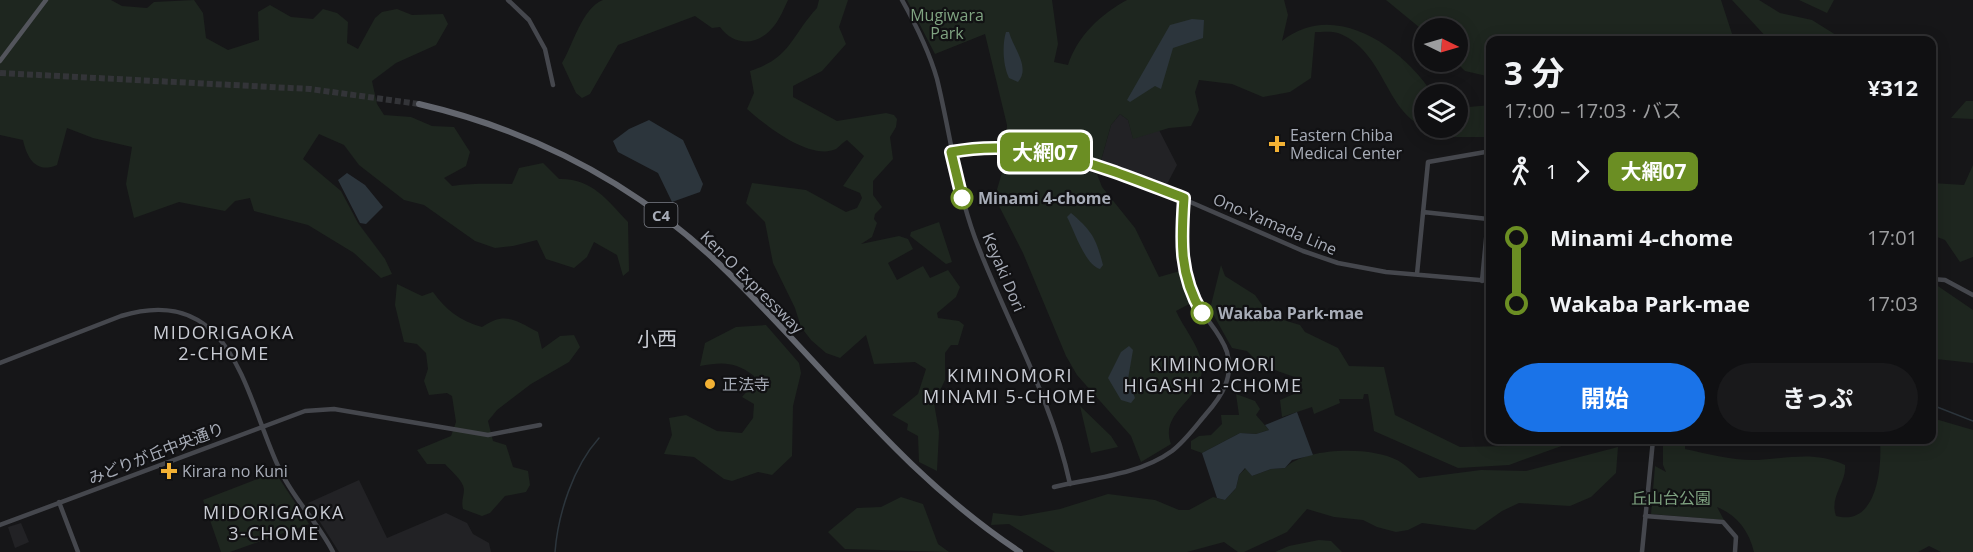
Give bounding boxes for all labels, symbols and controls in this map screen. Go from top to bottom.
park label: Mugiwara Park [910,4,984,44]
north arrow [1414,18,1468,72]
map controls [1414,18,1468,138]
text: 3 分 [1504,50,1564,95]
text: ¥312 [1868,72,1918,102]
button: layers [1414,84,1468,138]
text: 17:00 – 17:03 · バス [1504,97,1682,124]
place label: Eastern Chiba Medical Center [1290,124,1403,164]
line badge: 大網07 [1003,132,1087,172]
marker: Eastern Chiba Medical Center [1268,135,1286,153]
text: 大網07 [1012,138,1078,166]
icon: walk [1504,155,1537,188]
icon: forward [1566,155,1599,188]
text: 大網07 [1620,157,1686,185]
text: 1 [1546,158,1557,185]
marker: Minami 4-chome [951,187,973,209]
place label: Minami 4-chome [978,187,1111,209]
street label: Ono-Yamada Line [1210,188,1340,260]
road number: C4 [644,203,678,227]
text: Minami 4-chome [1550,222,1733,252]
text: 17:01 [1867,224,1918,251]
street label: Ken-O Expressway [696,226,809,339]
street label: Keyaki Dori [977,229,1031,315]
text: Wakaba Park-mae [1550,288,1750,318]
text: 17:03 [1867,290,1918,317]
marker: Wakaba Park-mae [1191,302,1213,324]
place label: Wakaba Park-mae [1218,302,1364,324]
district label: MIDORIGAOKA 2-CHOME [153,320,295,365]
district label: 小西 [637,325,677,352]
district label: KIMINOMORI HIGASHI 2-CHOME [1124,352,1303,397]
district label: KIMINOMORI MINAMI 5-CHOME [923,363,1097,408]
button: 開始 [1504,363,1705,432]
button: きっぷ [1717,363,1918,432]
place label: 正法寺 [722,373,770,395]
marker: 正法寺 [703,377,717,391]
street label: みどりが丘中央通り [85,417,227,489]
place label: Kirara no Kuni [182,460,288,482]
marker: Kirara no Kuni [160,462,178,480]
park label: 丘山台公園 [1631,487,1711,509]
district label: MIDORIGAOKA 3-CHOME [203,500,345,545]

